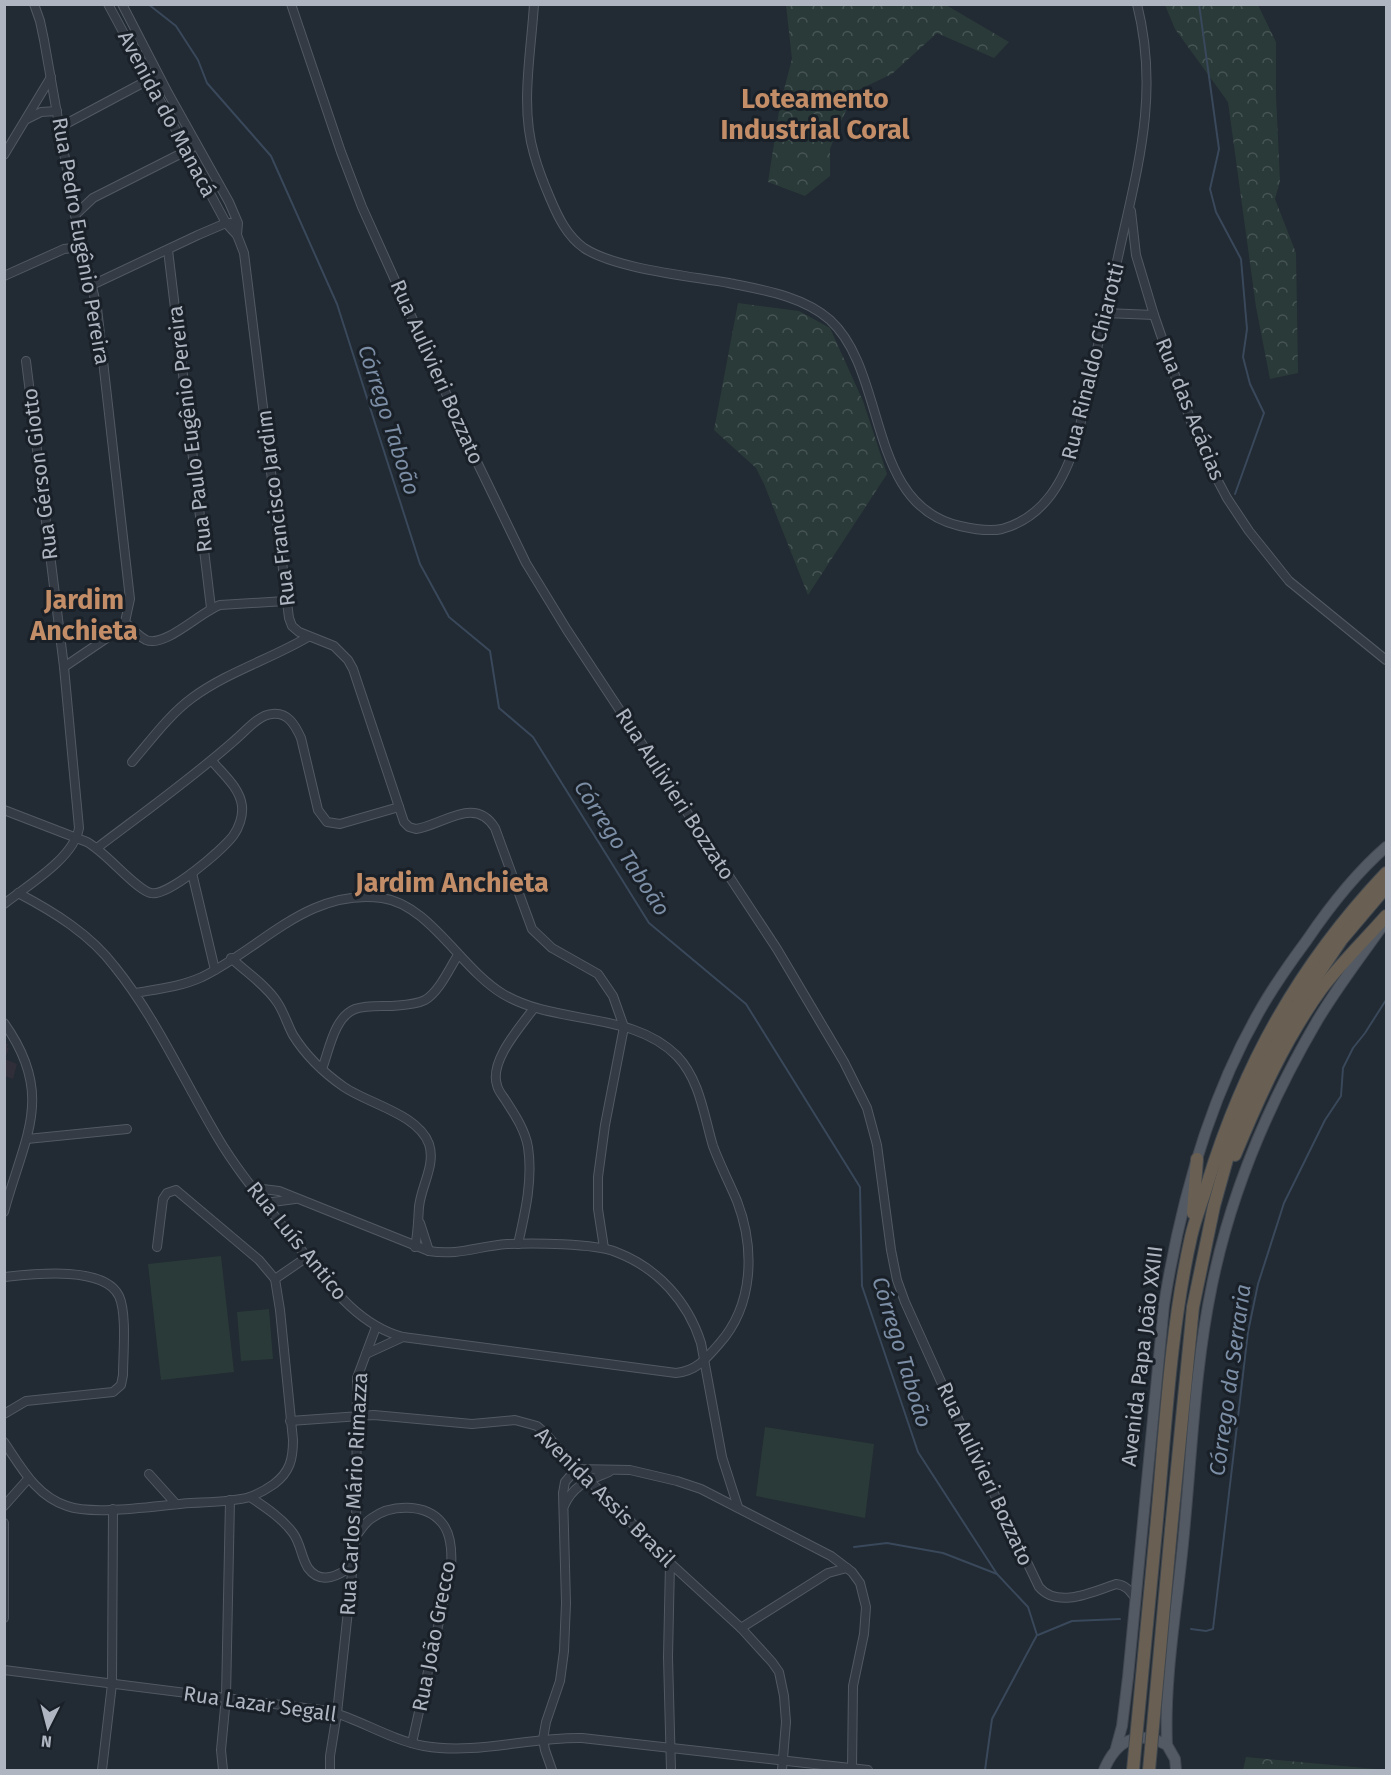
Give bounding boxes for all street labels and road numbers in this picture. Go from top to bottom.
street label: Avenida do Manacá [112,26,222,202]
street label: Rua Pedro Eugênio Pereira [46,115,116,367]
street label: Rua Rinaldo Chiarotti [1056,260,1130,462]
street label: Rua Aulivieri Bozzato [385,276,489,468]
street label: Rua Paulo Eugênio Pereira [162,304,218,554]
street label: Rua das Acácias [1150,334,1230,484]
street label: Rua Gérson Giotto [17,387,63,561]
street label: Rua Francisco Jardim [251,408,301,608]
street label: Rua Aulivieri Bozzato [610,703,740,885]
street label: Rua Luís Antico [241,1176,353,1306]
street label: Avenida Papa João XXIII [1116,1244,1168,1468]
street label: Rua Carlos Mário Rimazza [335,1372,373,1616]
street label: Rua Aulivieri Bozzato [931,1378,1039,1570]
street label: Avenida Assis Brasil [530,1422,680,1572]
street label: Rua João Grecco [407,1558,461,1714]
street label: Rua Lazar Segall [182,1680,338,1728]

